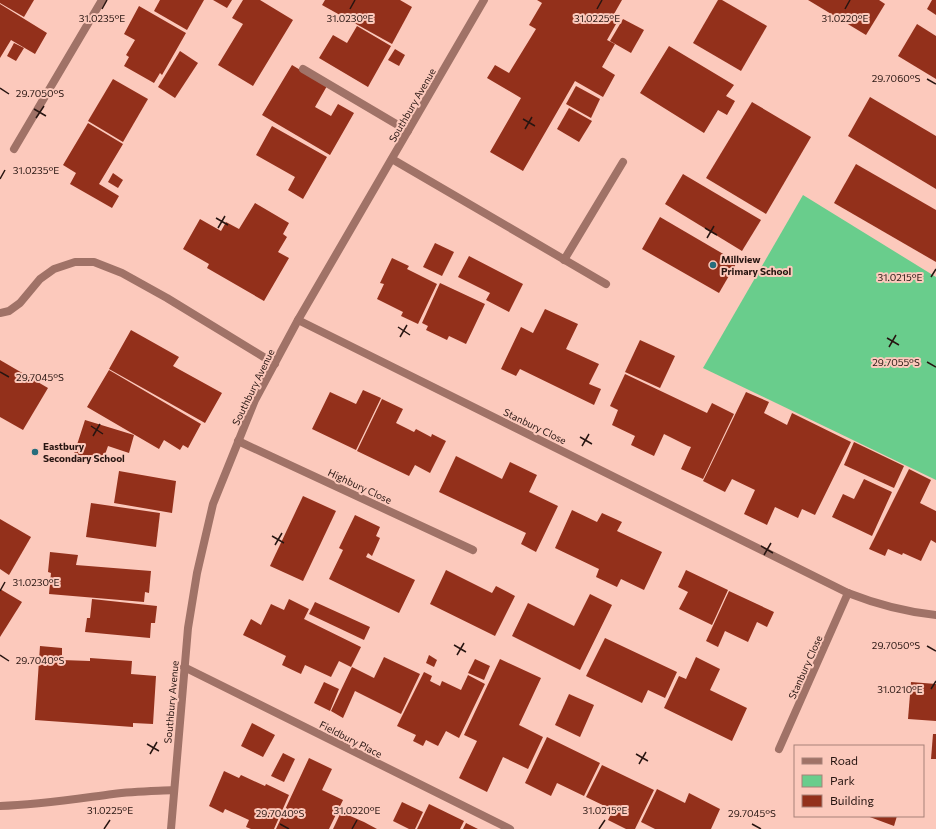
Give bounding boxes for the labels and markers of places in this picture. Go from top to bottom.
place label: Millview Primary School [721,253,792,277]
marker: Millview Primary School [708,260,718,270]
place label: Eastbury Secondary School [43,440,125,464]
marker: Eastbury Secondary School [30,447,40,457]

